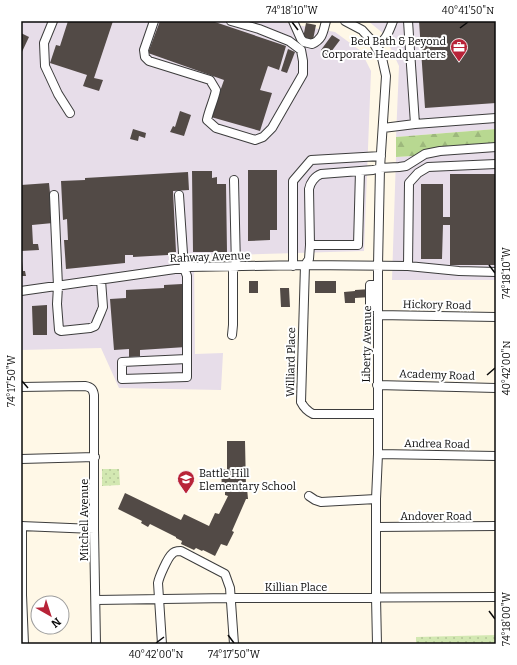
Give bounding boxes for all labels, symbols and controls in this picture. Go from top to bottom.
text: 74°18'10"W [266,5,318,17]
text: 40°41'50"N [442,5,494,17]
place label: Bed Bath & Beyond Corporate Headquarters [322,35,446,61]
office icon: Bed Bath & Beyond Corporate Headquarters [449,37,469,62]
text: 74°18'10"W [501,247,513,299]
street label: Rahway Avenue [169,249,251,265]
street label: Hickory Road [403,298,472,312]
street label: Liberty Avenue [360,305,374,383]
street label: Williard Place [284,327,298,397]
text: 40°42'00"N [501,341,513,395]
text: 74°17'50"W [6,354,18,407]
street label: Academy Road [399,367,475,383]
street label: Andrea Road [404,437,470,451]
place label: Battle Hill Elementary School [199,467,296,493]
school or university icon: Battle Hill Elementary School [176,469,196,494]
street label: Mitchell Avenue [78,479,91,561]
street label: Andover Road [400,510,472,523]
street label: Killian Place [265,581,327,594]
text: 74°18'00"W [501,591,513,646]
north arrow [30,595,70,635]
text: N [48,615,63,630]
text: 40°42'00"N [129,649,183,661]
text: 74°17'50"W [208,649,261,661]

